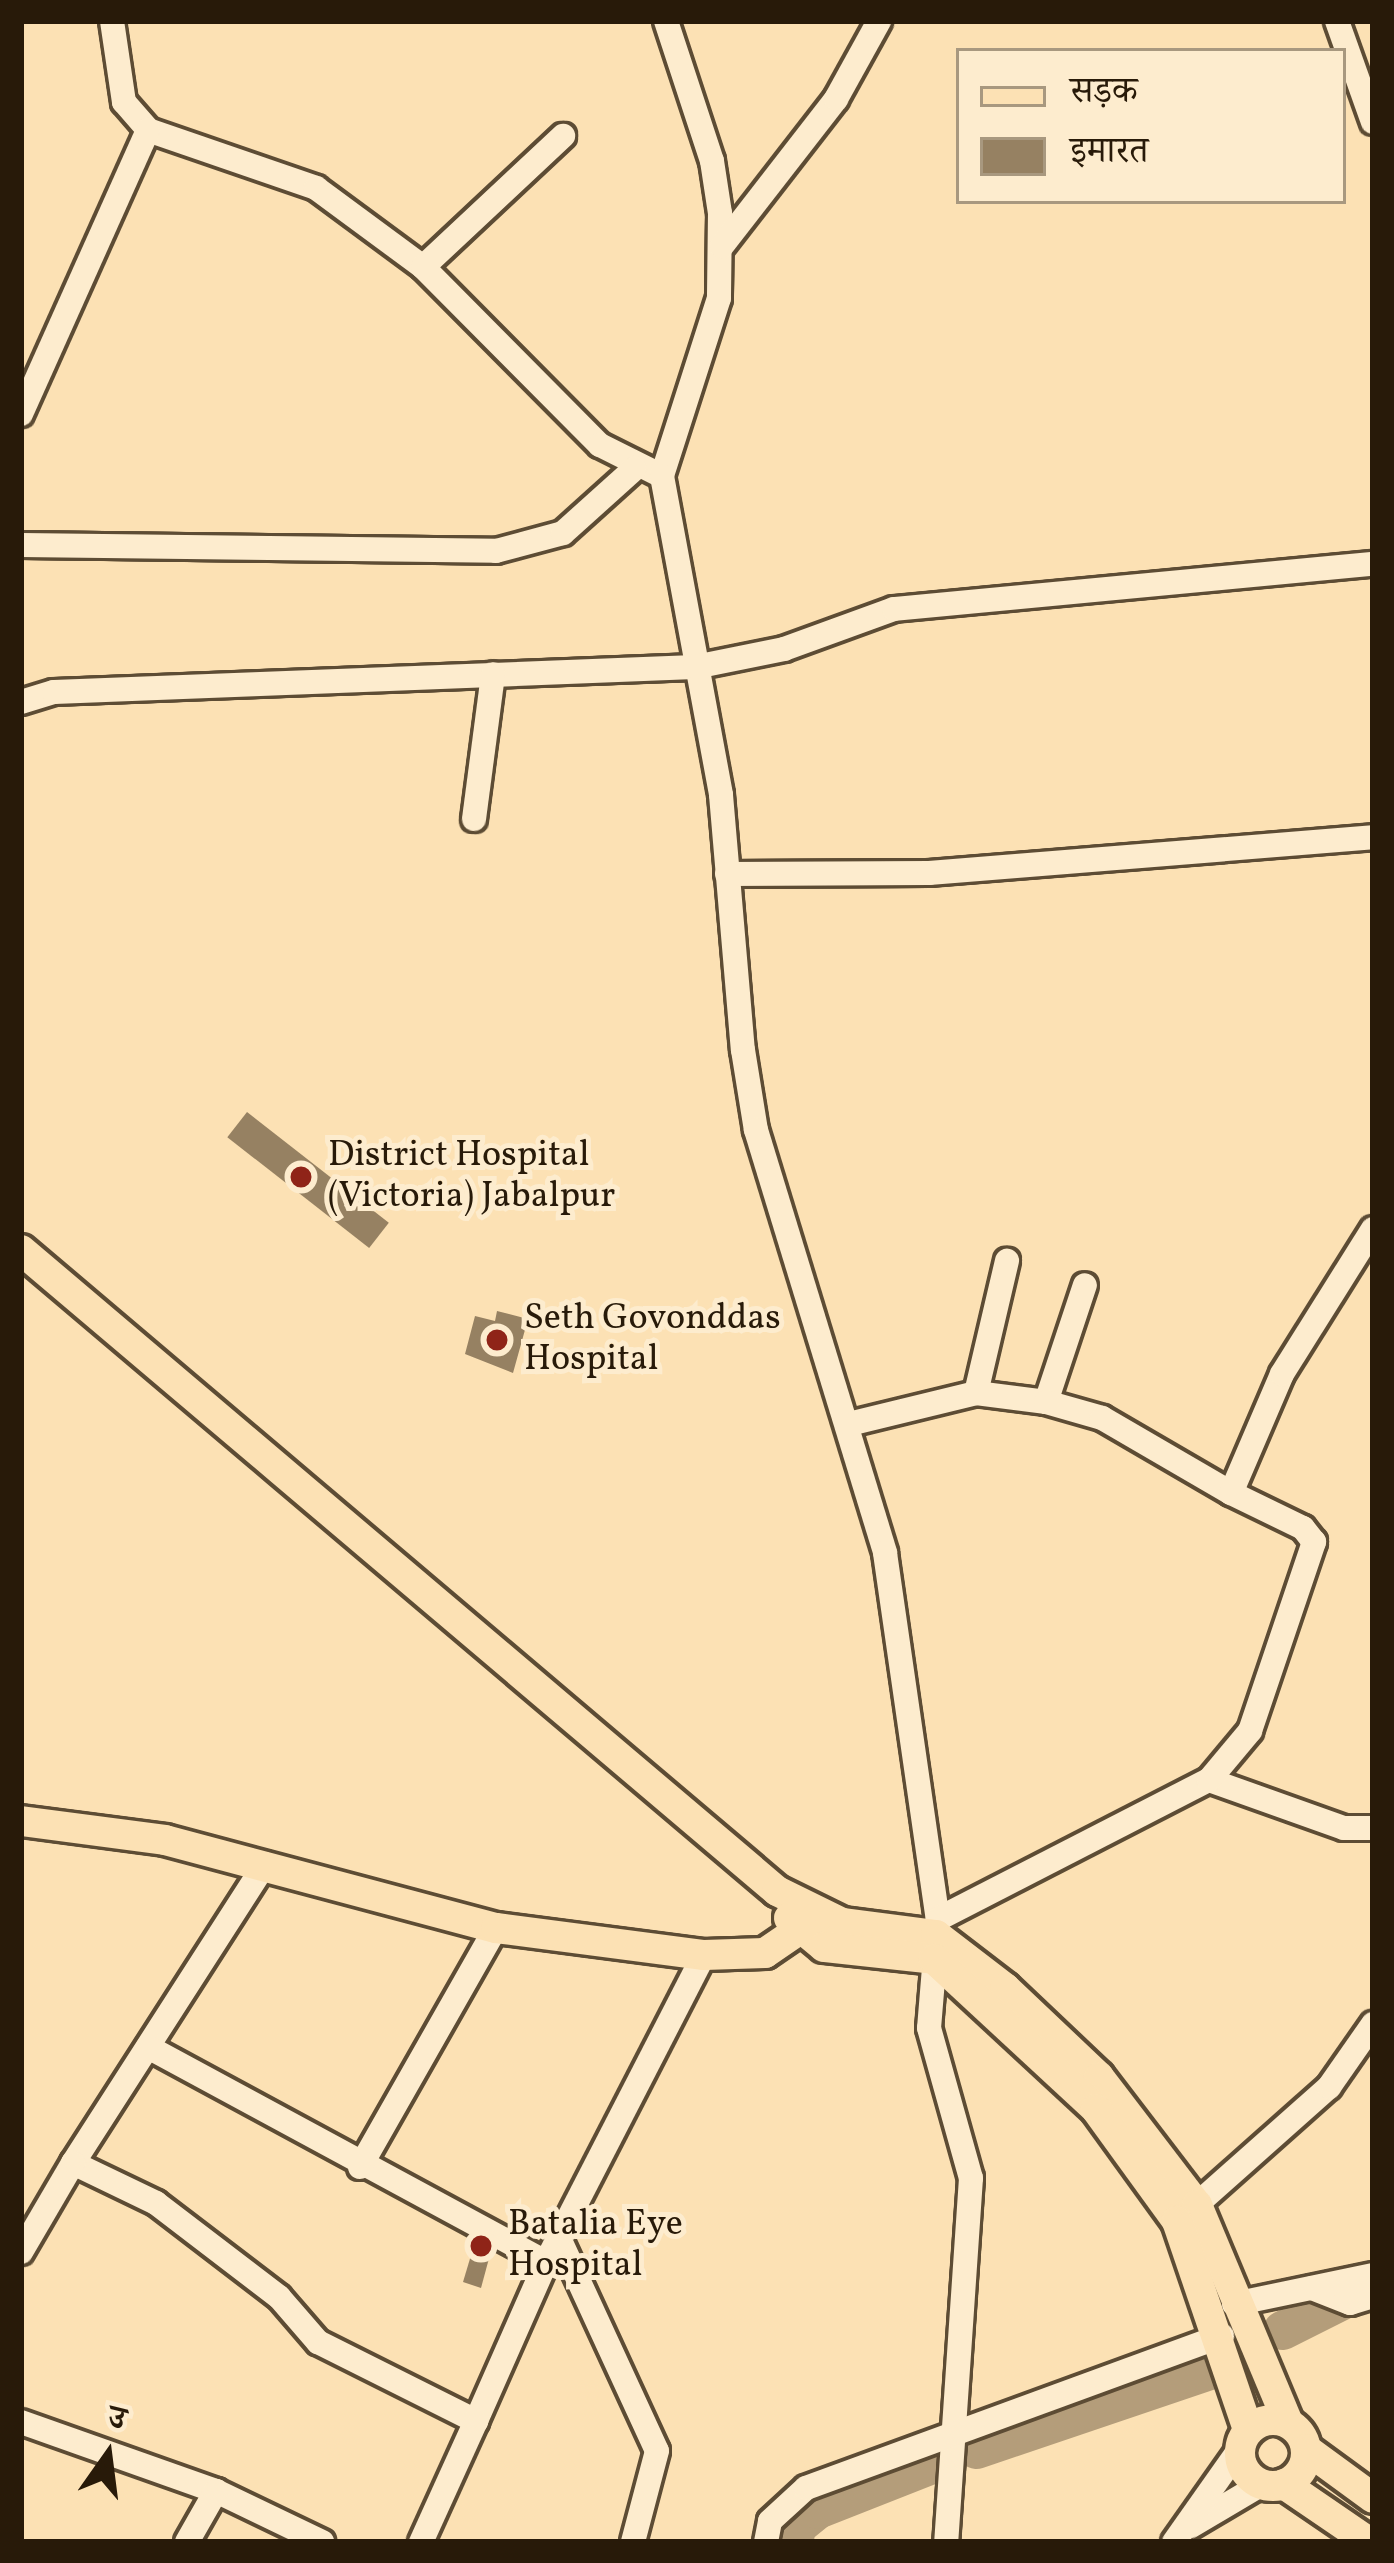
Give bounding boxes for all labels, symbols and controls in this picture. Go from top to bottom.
legend [956,48,1346,204]
text: सड़क [1070,68,1138,118]
text: इमारत [1070,128,1148,178]
place label: District Hospital (Victoria) Jabalpur [328,1134,615,1219]
marker: District Hospital (Victoria) Jabalpur [285,1161,317,1193]
place label: Seth Govonddas Hospital [524,1297,781,1382]
marker: Seth Govonddas Hospital [481,1324,513,1356]
place label: Batalia Eye Hospital [508,2203,683,2288]
marker: Batalia Eye Hospital [465,2230,497,2262]
north arrow [48,2395,168,2515]
text: उ [103,2396,130,2444]

